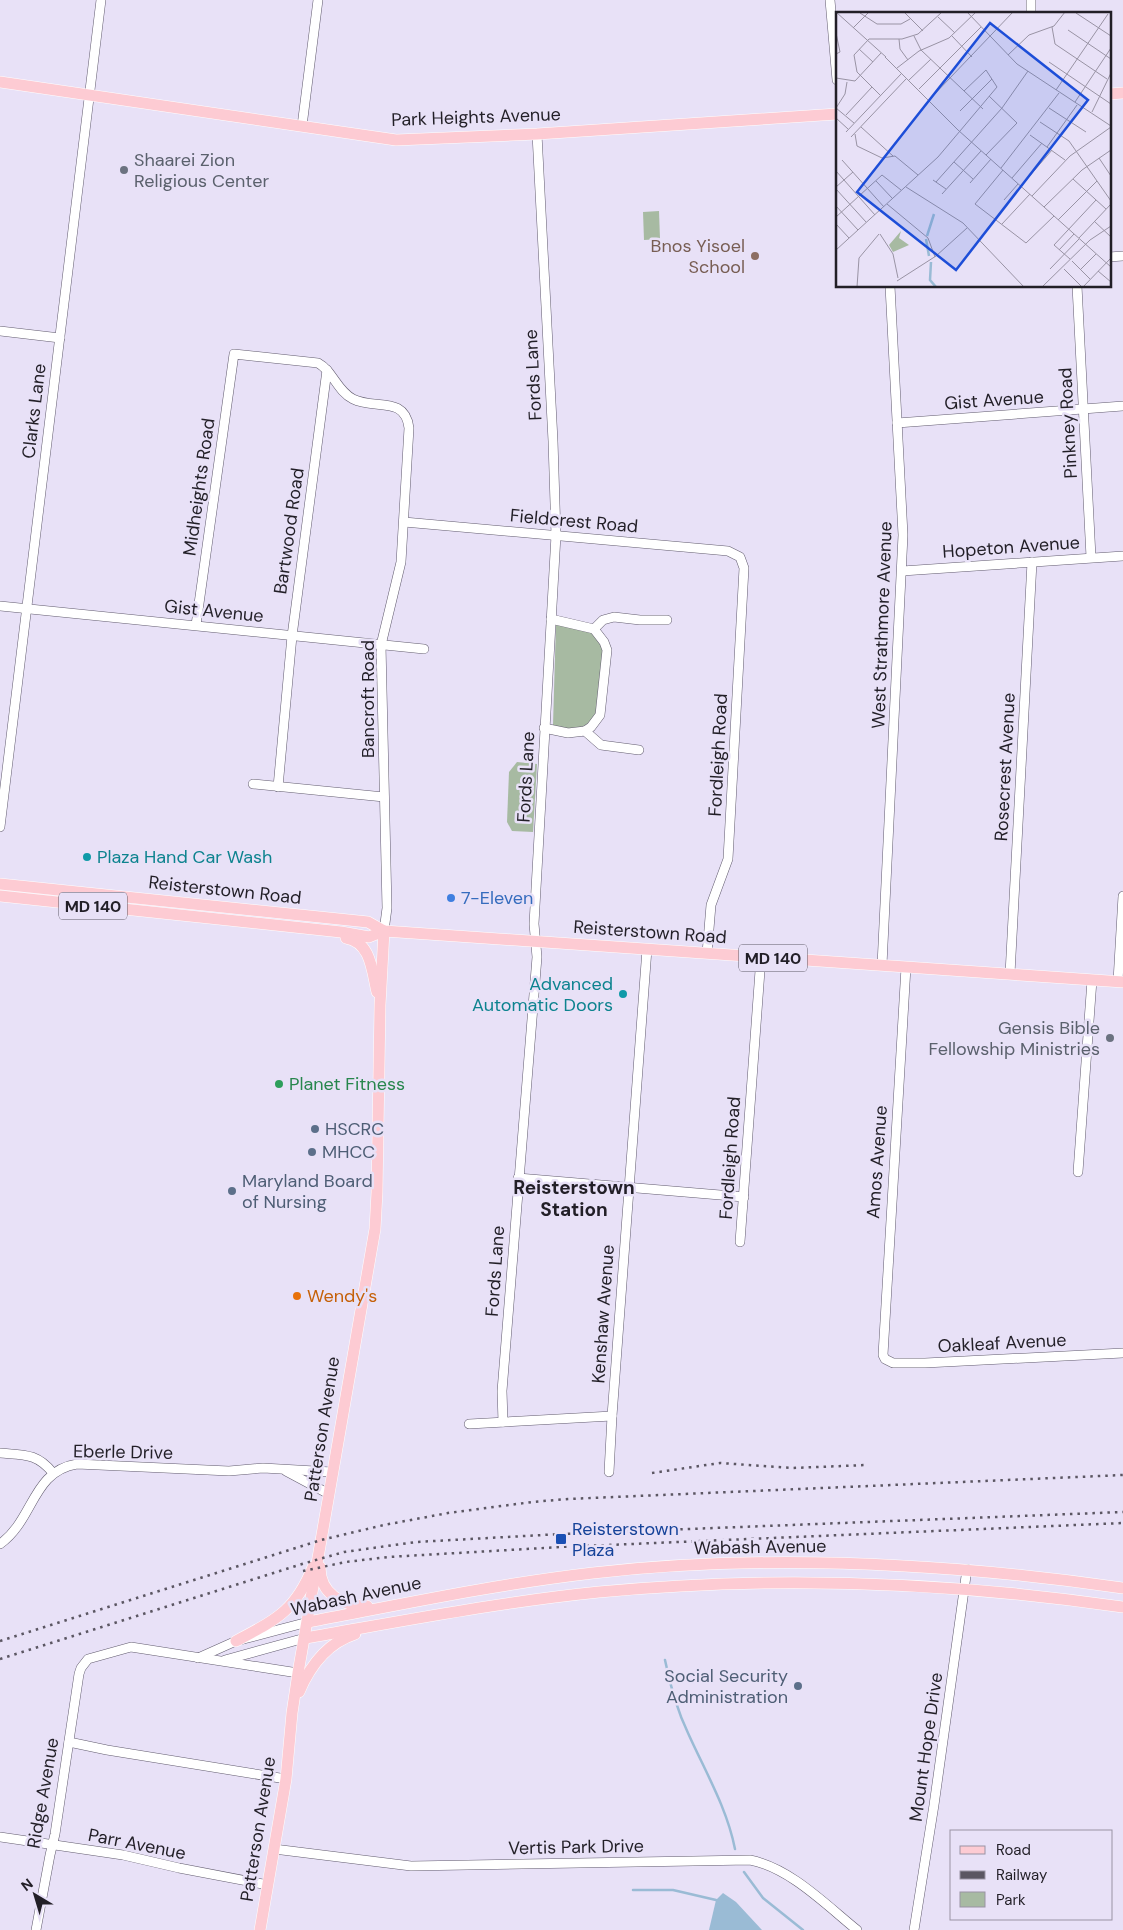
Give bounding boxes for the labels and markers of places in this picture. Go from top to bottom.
place label: Shaarei Zion Religious Center [134,148,269,193]
marker: Shaarei Zion Religious Center [118,164,130,176]
place label: Bnos Yisoel School [651,234,745,279]
marker: Bnos Yisoel School [749,250,761,262]
place label: Plaza Hand Car Wash [97,845,272,869]
marker: Plaza Hand Car Wash [81,851,93,863]
place label: 7-Eleven [461,886,533,910]
marker: 7-Eleven [445,892,457,904]
place label: Advanced Automatic Doors [472,972,613,1017]
marker: Advanced Automatic Doors [617,988,629,1000]
place label: Gensis Bible Fellowship Ministries [929,1016,1100,1061]
marker: Gensis Bible Fellowship Ministries [1104,1032,1116,1044]
place label: Planet Fitness [289,1072,405,1096]
marker: Planet Fitness [273,1078,285,1090]
place label: HSCRC [325,1117,384,1141]
marker: HSCRC [309,1123,321,1135]
place label: MHCC [322,1140,375,1164]
marker: MHCC [306,1146,318,1158]
place label: Maryland Board of Nursing [242,1169,373,1214]
marker: Maryland Board of Nursing [226,1185,238,1197]
place label: Wendy's [307,1284,377,1308]
marker: Wendy's [291,1290,303,1302]
place label: Reisterstown Plaza [572,1517,679,1562]
marker: Reisterstown Plaza [554,1532,568,1546]
place label: Social Security Administration [664,1664,788,1709]
marker: Social Security Administration [792,1680,804,1692]

